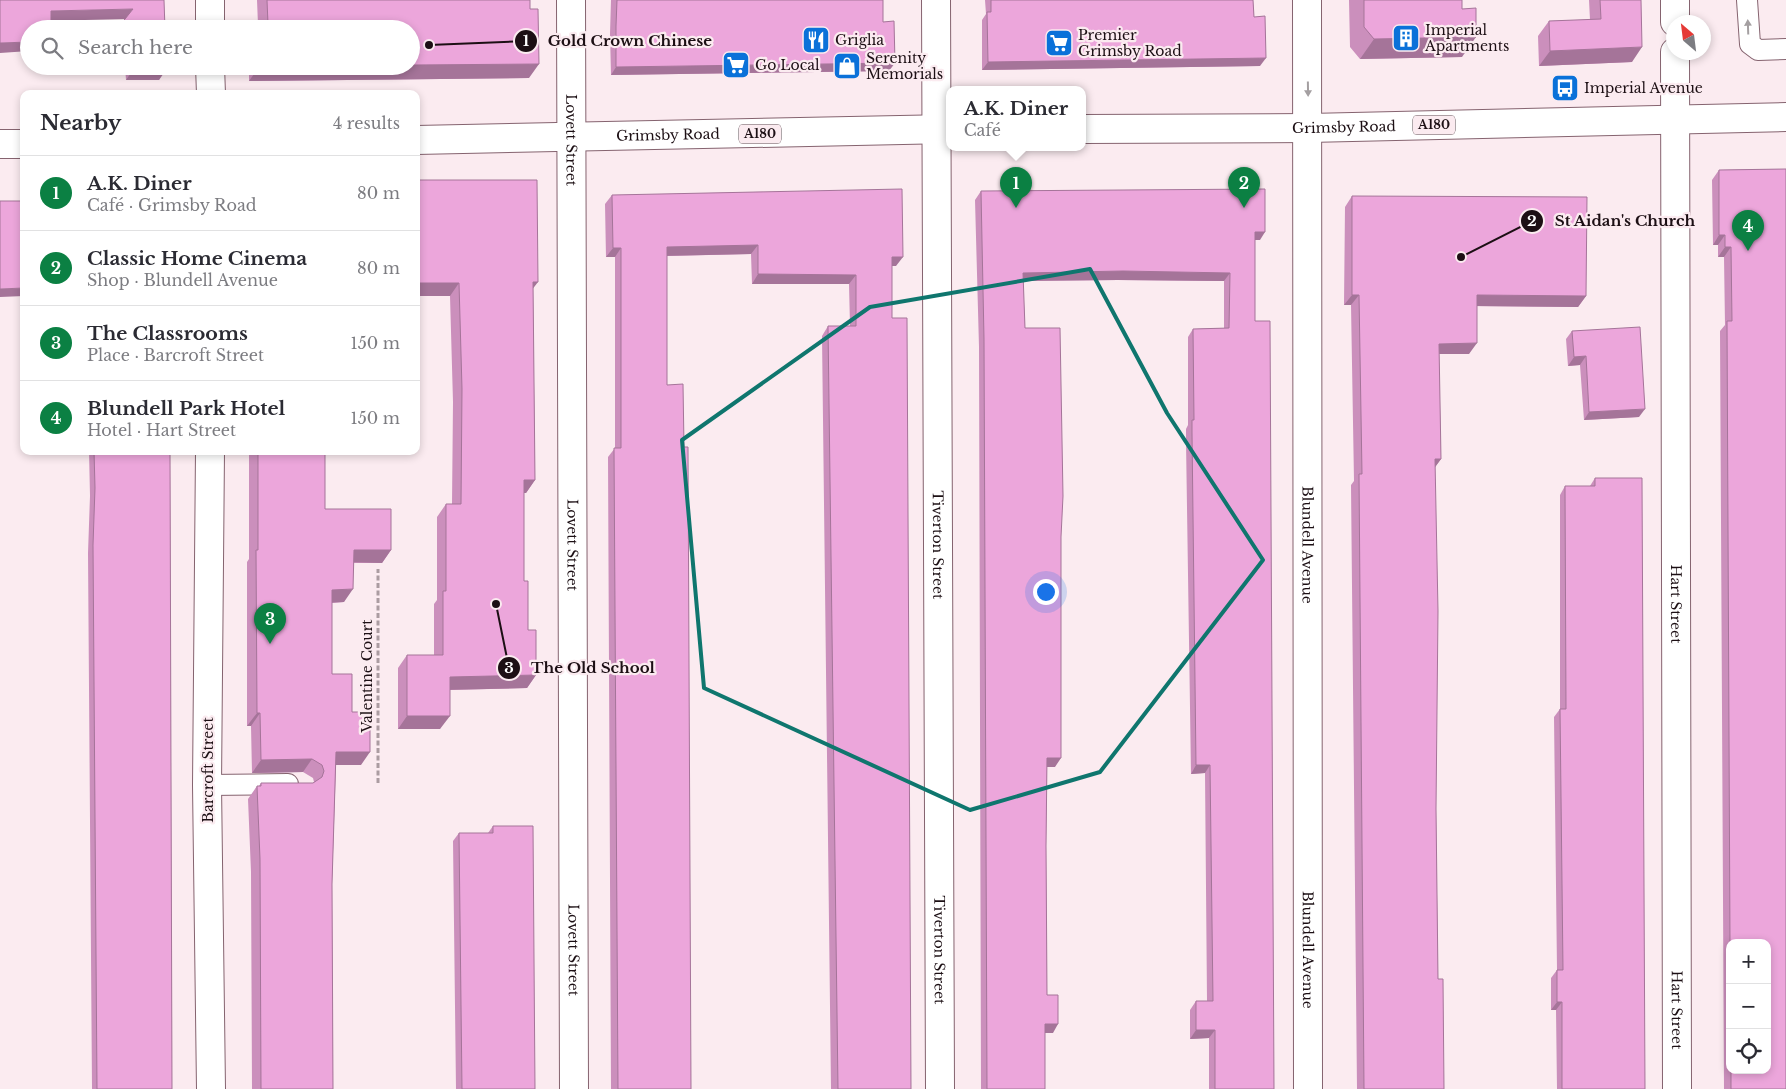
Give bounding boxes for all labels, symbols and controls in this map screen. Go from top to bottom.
north arrow [1666,15,1711,60]
one-way arrow [1744,19,1752,35]
search box [20,20,420,75]
place label: Imperial Apartments [1424,21,1509,55]
building icon: Imperial Apartments [1391,23,1421,53]
restaurant icon: Griglia [801,25,831,55]
callout: Gold Crown Chinese [513,26,722,56]
place label: Premier Grimsby Road [1078,26,1182,60]
supermarket icon: Premier Grimsby Road [1044,28,1074,58]
text: 1 [523,31,530,50]
text: Gold Crown Chinese [548,31,712,50]
place label: Griglia [835,31,884,49]
icon: search [38,34,66,62]
text: Search here [78,36,193,59]
place label: Serenity Memorials [866,49,943,83]
supermarket icon: Go Local [721,50,751,80]
shop icon: Serenity Memorials [832,51,862,81]
place label: Go Local [755,56,820,74]
bus stop icon: Imperial Avenue [1550,73,1580,103]
place label: Imperial Avenue [1584,79,1703,97]
one-way arrow [1304,82,1312,98]
popup [946,86,1086,151]
street label: Lovett Street [562,94,581,187]
text: A.K. Diner [964,97,1068,120]
text: Nearby [40,110,121,136]
text: 4 results [333,113,400,133]
road number: A180 [1413,116,1455,134]
street label: Grimsby Road [1292,117,1397,137]
text: Café [964,120,1001,140]
street label: Grimsby Road [616,125,721,145]
road number: A180 [739,125,781,144]
pin: 1 [1000,167,1032,208]
pin: 2 [1228,167,1260,208]
text: A.K. Diner [87,172,192,195]
text: 1 [53,183,59,203]
text: 80 m [357,183,400,203]
text: Café · Grimsby Road [87,195,257,215]
callout: St Aidan's Church [1520,206,1706,236]
pin: 4 [1732,210,1764,251]
text: 2 [1527,211,1537,230]
text: St Aidan's Church [1555,211,1695,230]
text: Classic Home Cinema [87,247,307,270]
text: 2 [51,258,61,278]
text: 80 m [357,258,400,278]
text: Shop · Blundell Avenue [87,270,278,290]
text: The Classrooms [87,322,248,345]
text: 3 [51,333,61,353]
text: 150 m [351,333,400,353]
text: Place · Barcroft Street [87,345,264,365]
text: Blundell Park Hotel [87,397,285,420]
text: 4 [51,408,61,428]
text: 150 m [351,408,400,428]
text: Hotel · Hart Street [87,420,236,440]
street label: Blundell Avenue [1298,486,1317,604]
street label: Tiverton Street [929,491,947,600]
street label: Lovett Street [563,499,582,592]
street label: Hart Street [1667,565,1685,644]
your location [1033,579,1059,605]
pin: 3 [254,603,286,644]
street label: Valentine Court [358,619,376,734]
callout: The Old School [496,653,665,683]
text: 3 [504,658,514,677]
text: The Old School [531,658,656,677]
street label: Barcroft Street [199,717,217,823]
street label: Blundell Avenue [1299,891,1317,1009]
street label: Tiverton Street [930,896,949,1005]
street label: Lovett Street [564,904,583,997]
map controls [1726,939,1771,1074]
button: + [1726,939,1771,984]
street label: Hart Street [1668,971,1686,1050]
button: − [1726,984,1771,1029]
button: locate [1726,1029,1771,1074]

